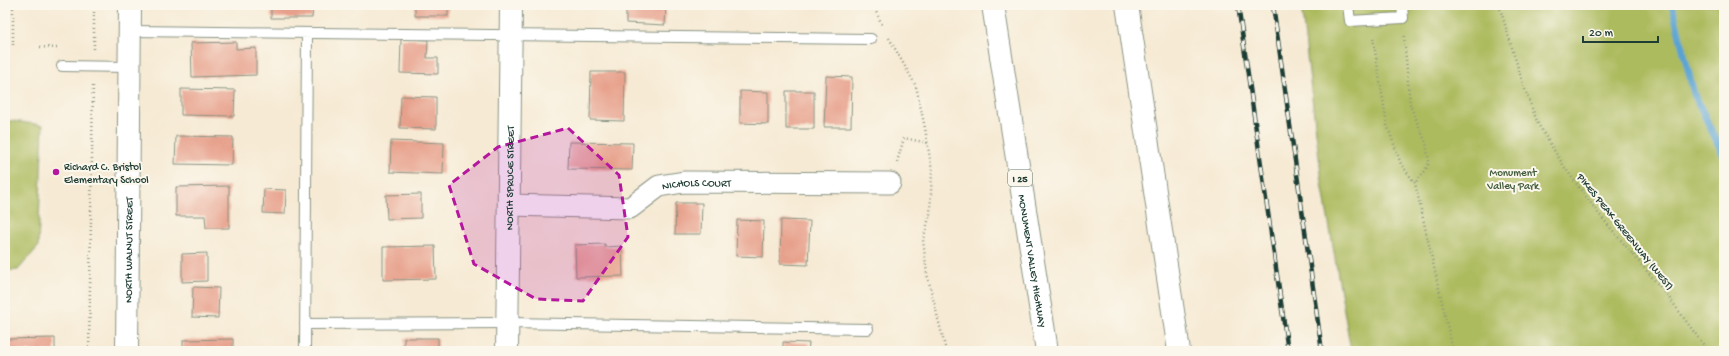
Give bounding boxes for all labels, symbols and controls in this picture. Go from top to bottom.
scale bar [1583,18,1658,44]
text: 20 m [1589,27,1614,41]
street label: NORTH SPRUCE STREET [504,125,518,230]
place label: Richard C. Bristol Elementary School [64,162,149,187]
marker: Richard C. Bristol Elementary School [51,167,61,177]
park label: Monument Valley Park [1486,168,1540,193]
road number: I 25 [1008,170,1032,186]
street label: PIKES PEAK GREENWAY (WEST) [1573,171,1675,293]
street label: NICHOLS COURT [661,178,732,193]
street label: MONUMENT VALLEY HIGHWAY [1015,194,1047,329]
street label: NORTH WALNUT STREET [123,196,136,303]

